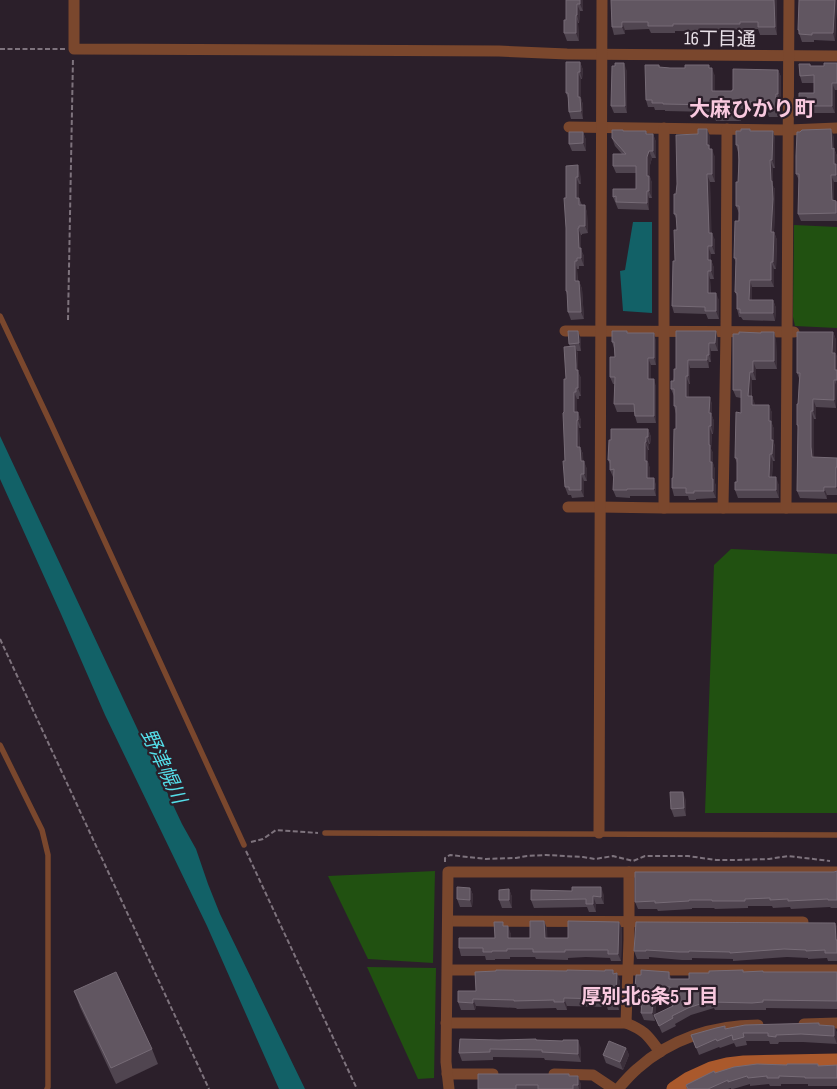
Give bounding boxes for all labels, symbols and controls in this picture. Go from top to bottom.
street label: 16丁目通 [684,27,756,52]
district label: 大麻ひかり町 [689,97,815,122]
water label: 野津幌川 [135,725,192,810]
district label: 厚別北6条5丁目 [581,985,719,1009]

